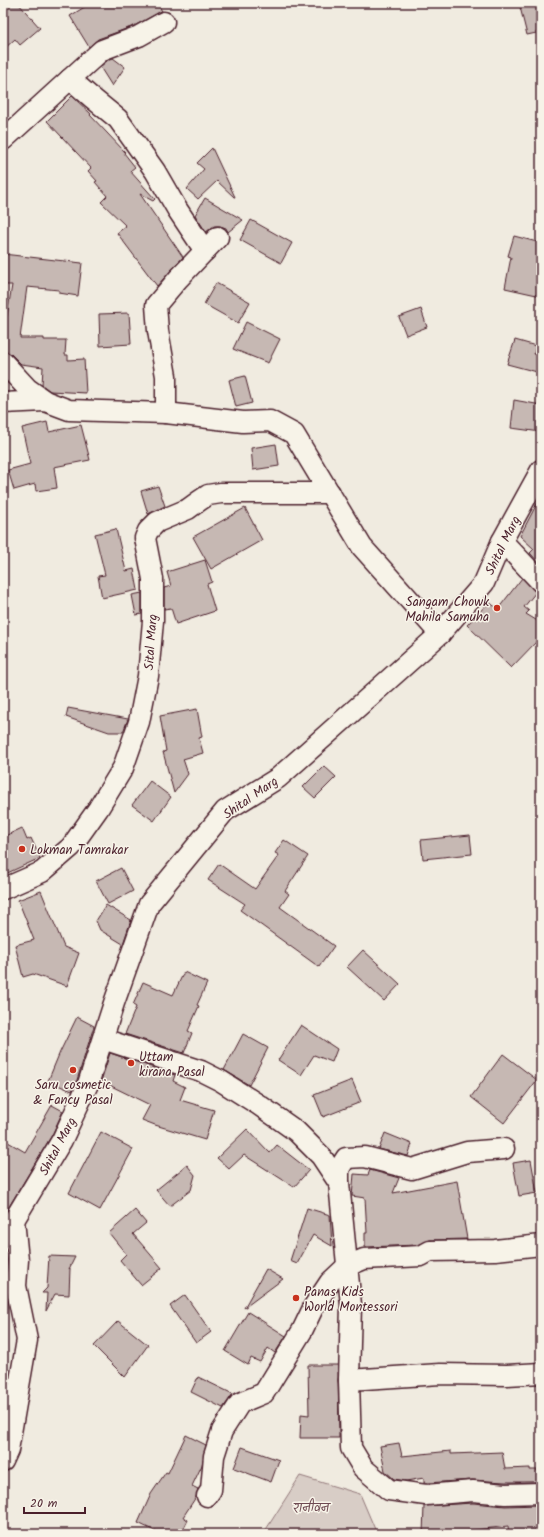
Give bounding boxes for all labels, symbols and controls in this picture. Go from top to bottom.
street label: Shital Marg [480,513,527,579]
place label: Sangam Chowk Mahila Samuha [405,592,490,628]
marker: Sangam Chowk Mahila Samuha [492,603,502,613]
street label: Sital Marg [139,613,164,671]
street label: Shital Marg [219,771,283,825]
place label: Lokman Tamrakar [30,840,129,861]
marker: Lokman Tamrakar [17,844,27,854]
place label: Uttam kirana Pasal [139,1047,205,1083]
marker: Uttam kirana Pasal [126,1058,136,1068]
marker: Saru cosmetic & Fancy Pasal [68,1065,78,1075]
place label: Saru cosmetic & Fancy Pasal [33,1075,113,1111]
street label: Shital Marg [34,1114,82,1180]
place label: Panas Kids World Montessori [304,1282,398,1318]
marker: Panas Kids World Montessori [291,1293,301,1303]
scale bar [24,1489,85,1515]
text: 20 m [30,1494,58,1513]
park label: रानीवन [293,1498,332,1519]

